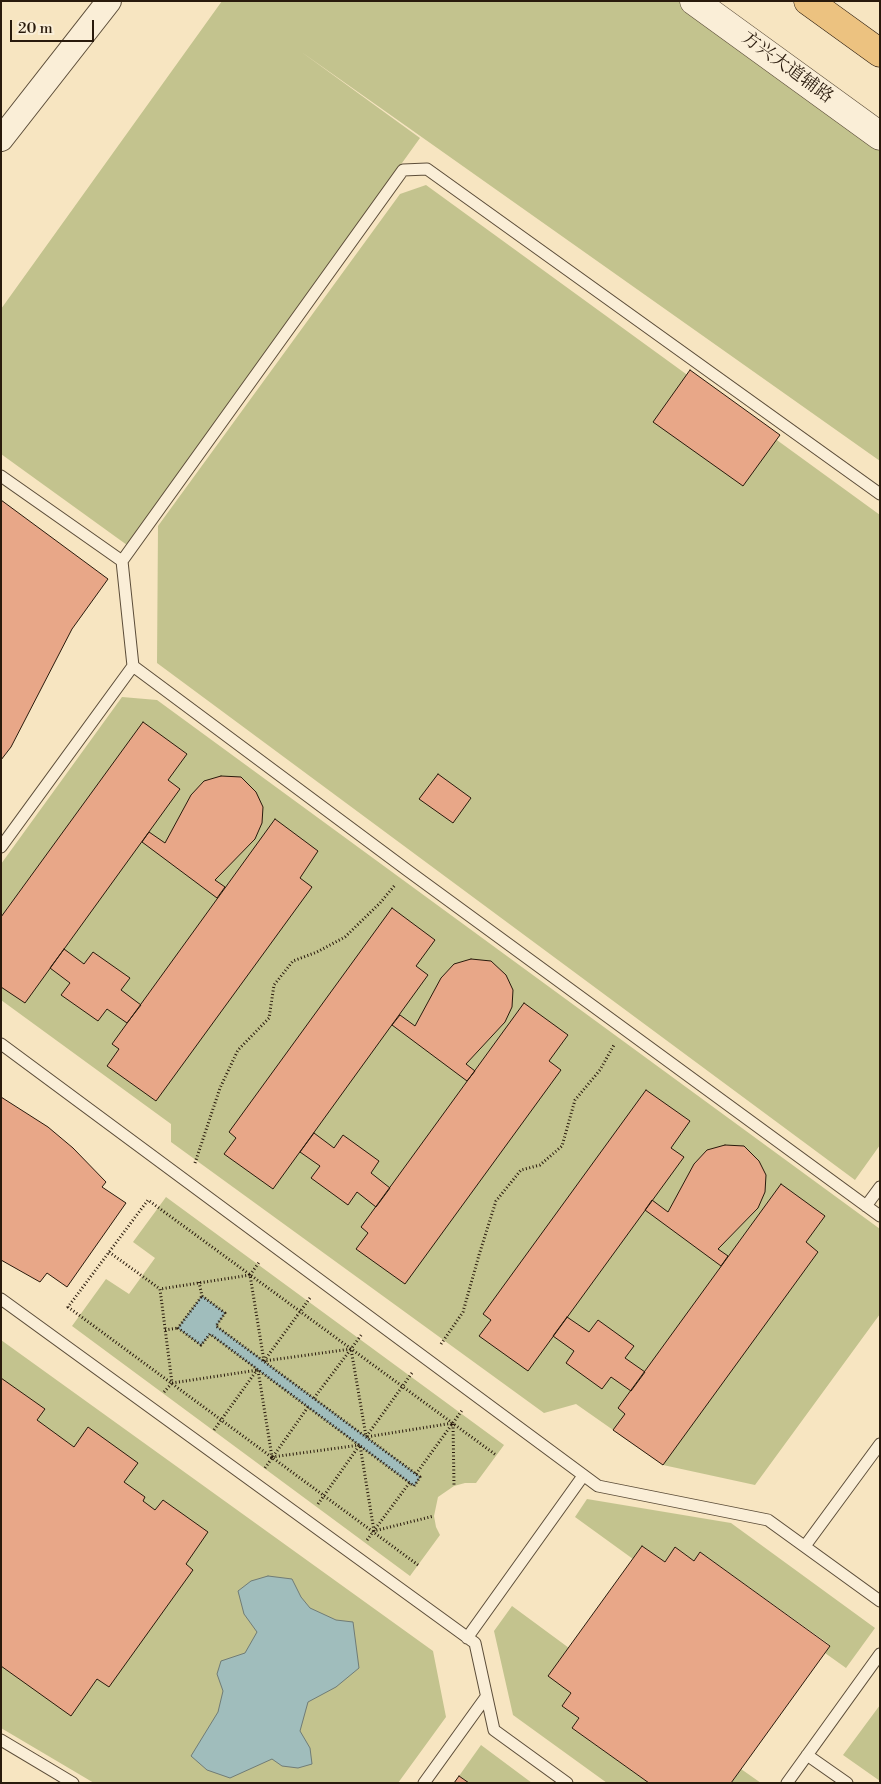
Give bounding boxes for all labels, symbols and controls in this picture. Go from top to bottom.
scale bar [12,10,96,42]
text: 20 m [18,19,53,38]
street label: 方兴大道辅路 [737,28,837,108]

